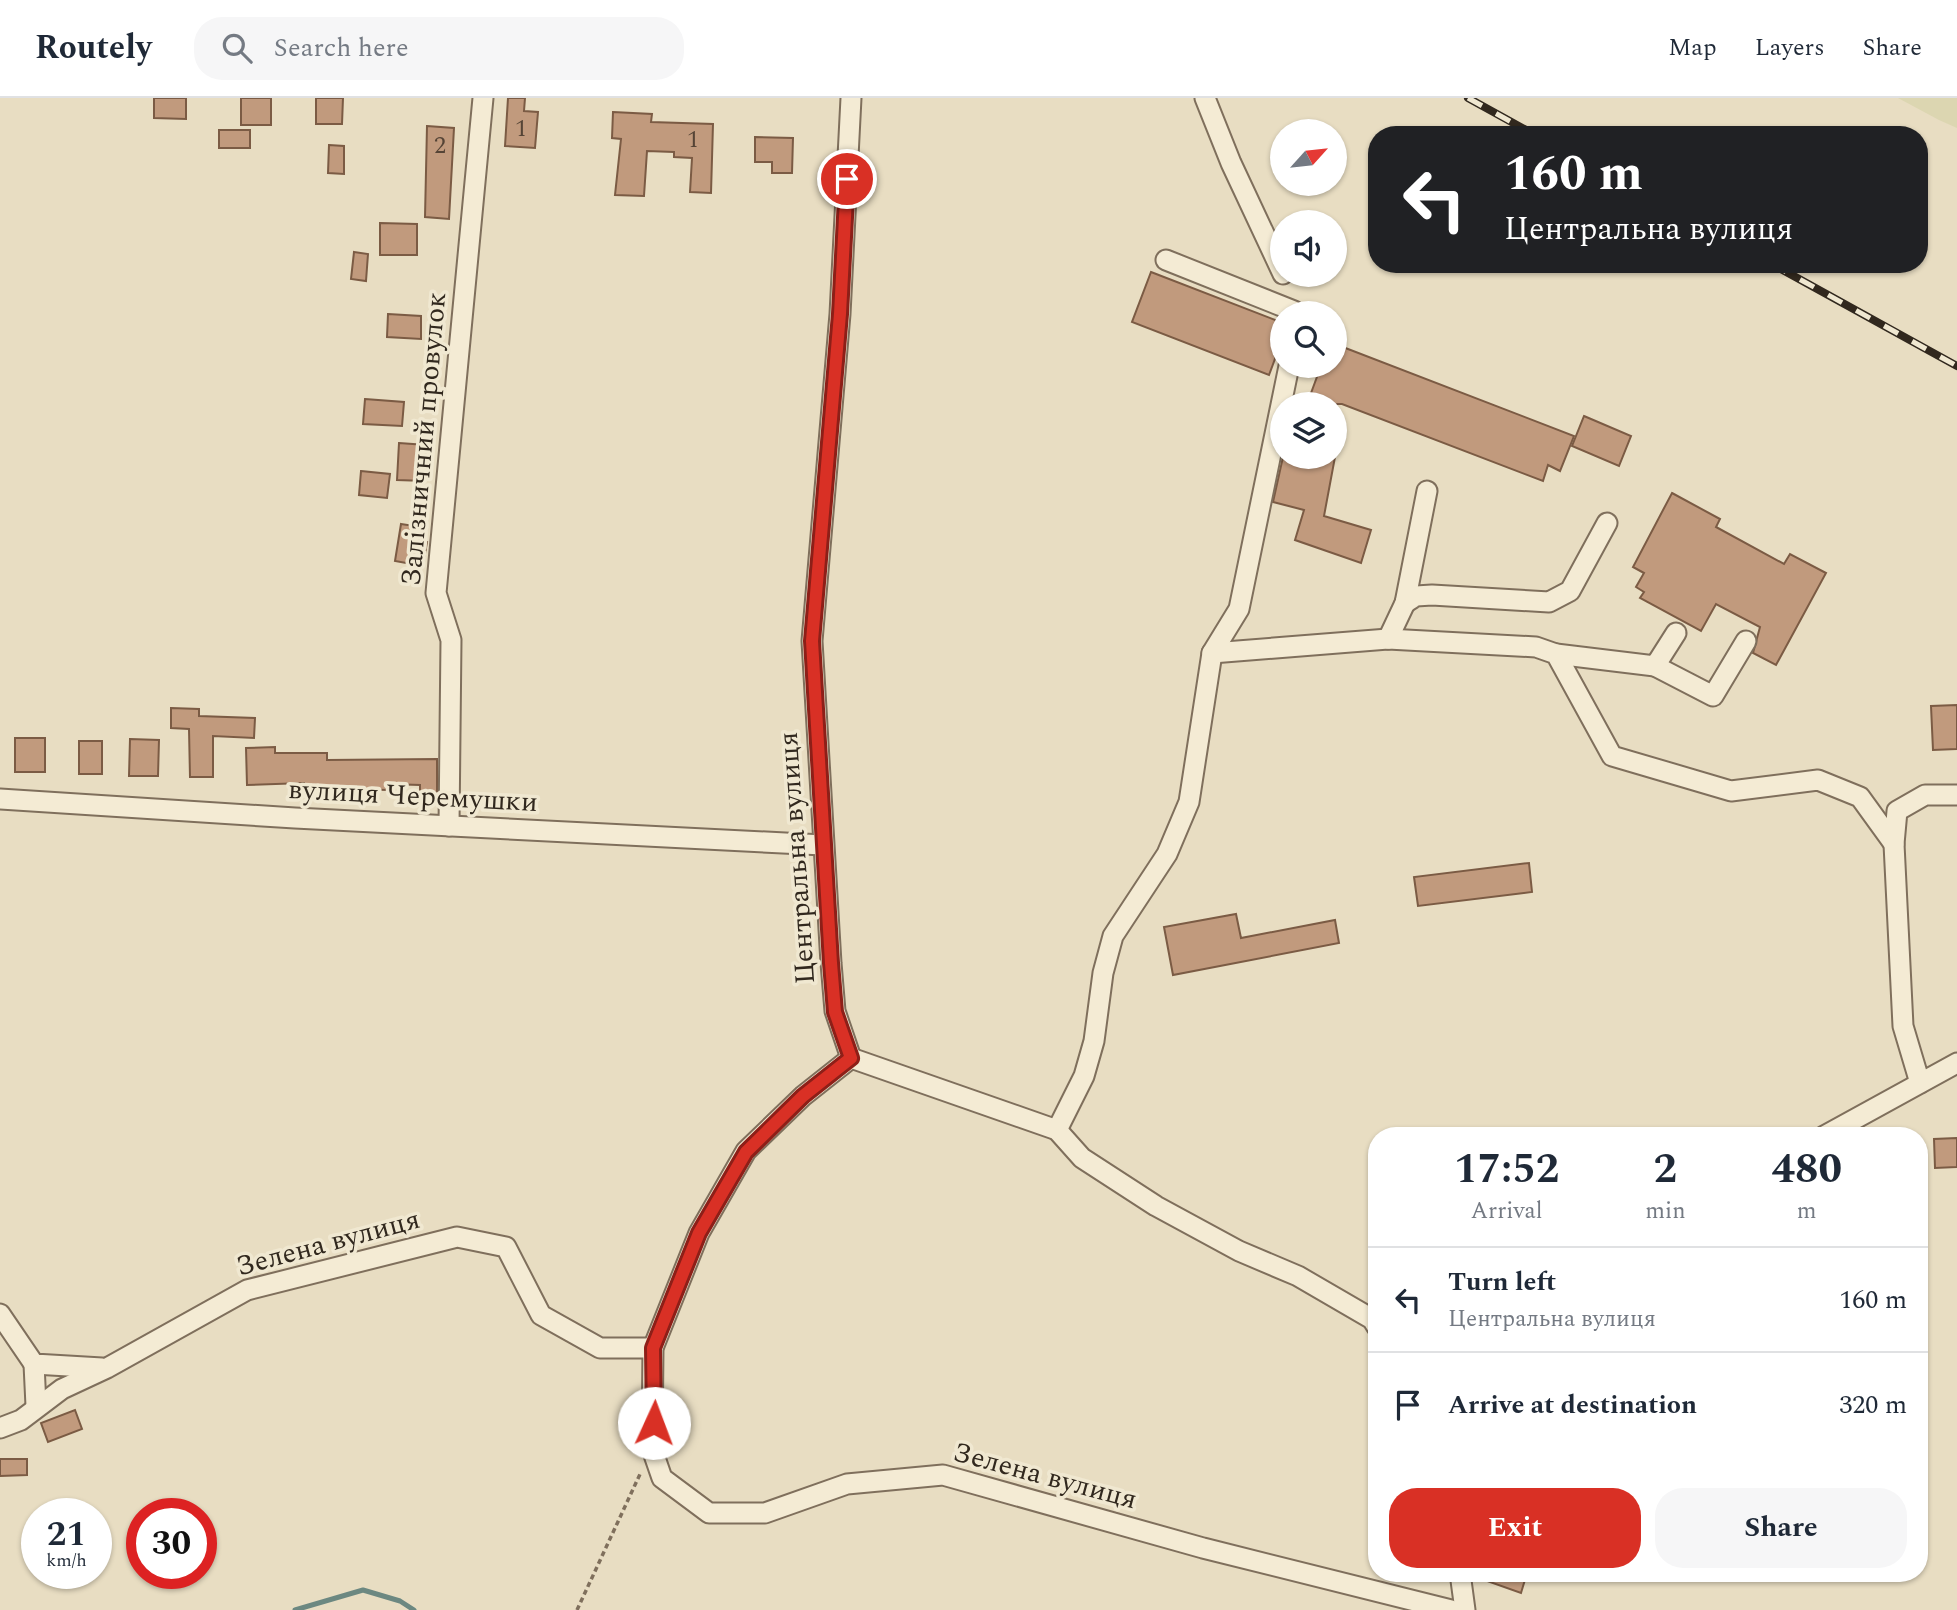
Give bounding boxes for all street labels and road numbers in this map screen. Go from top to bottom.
street label: Залізничний провулок [390,290,458,588]
street label: Центральна вулиця [767,730,827,986]
street label: вулиця Черемушки [287,768,539,824]
street label: Зелена вулиця [231,1198,425,1288]
street label: Зелена вулиця [948,1431,1142,1521]

